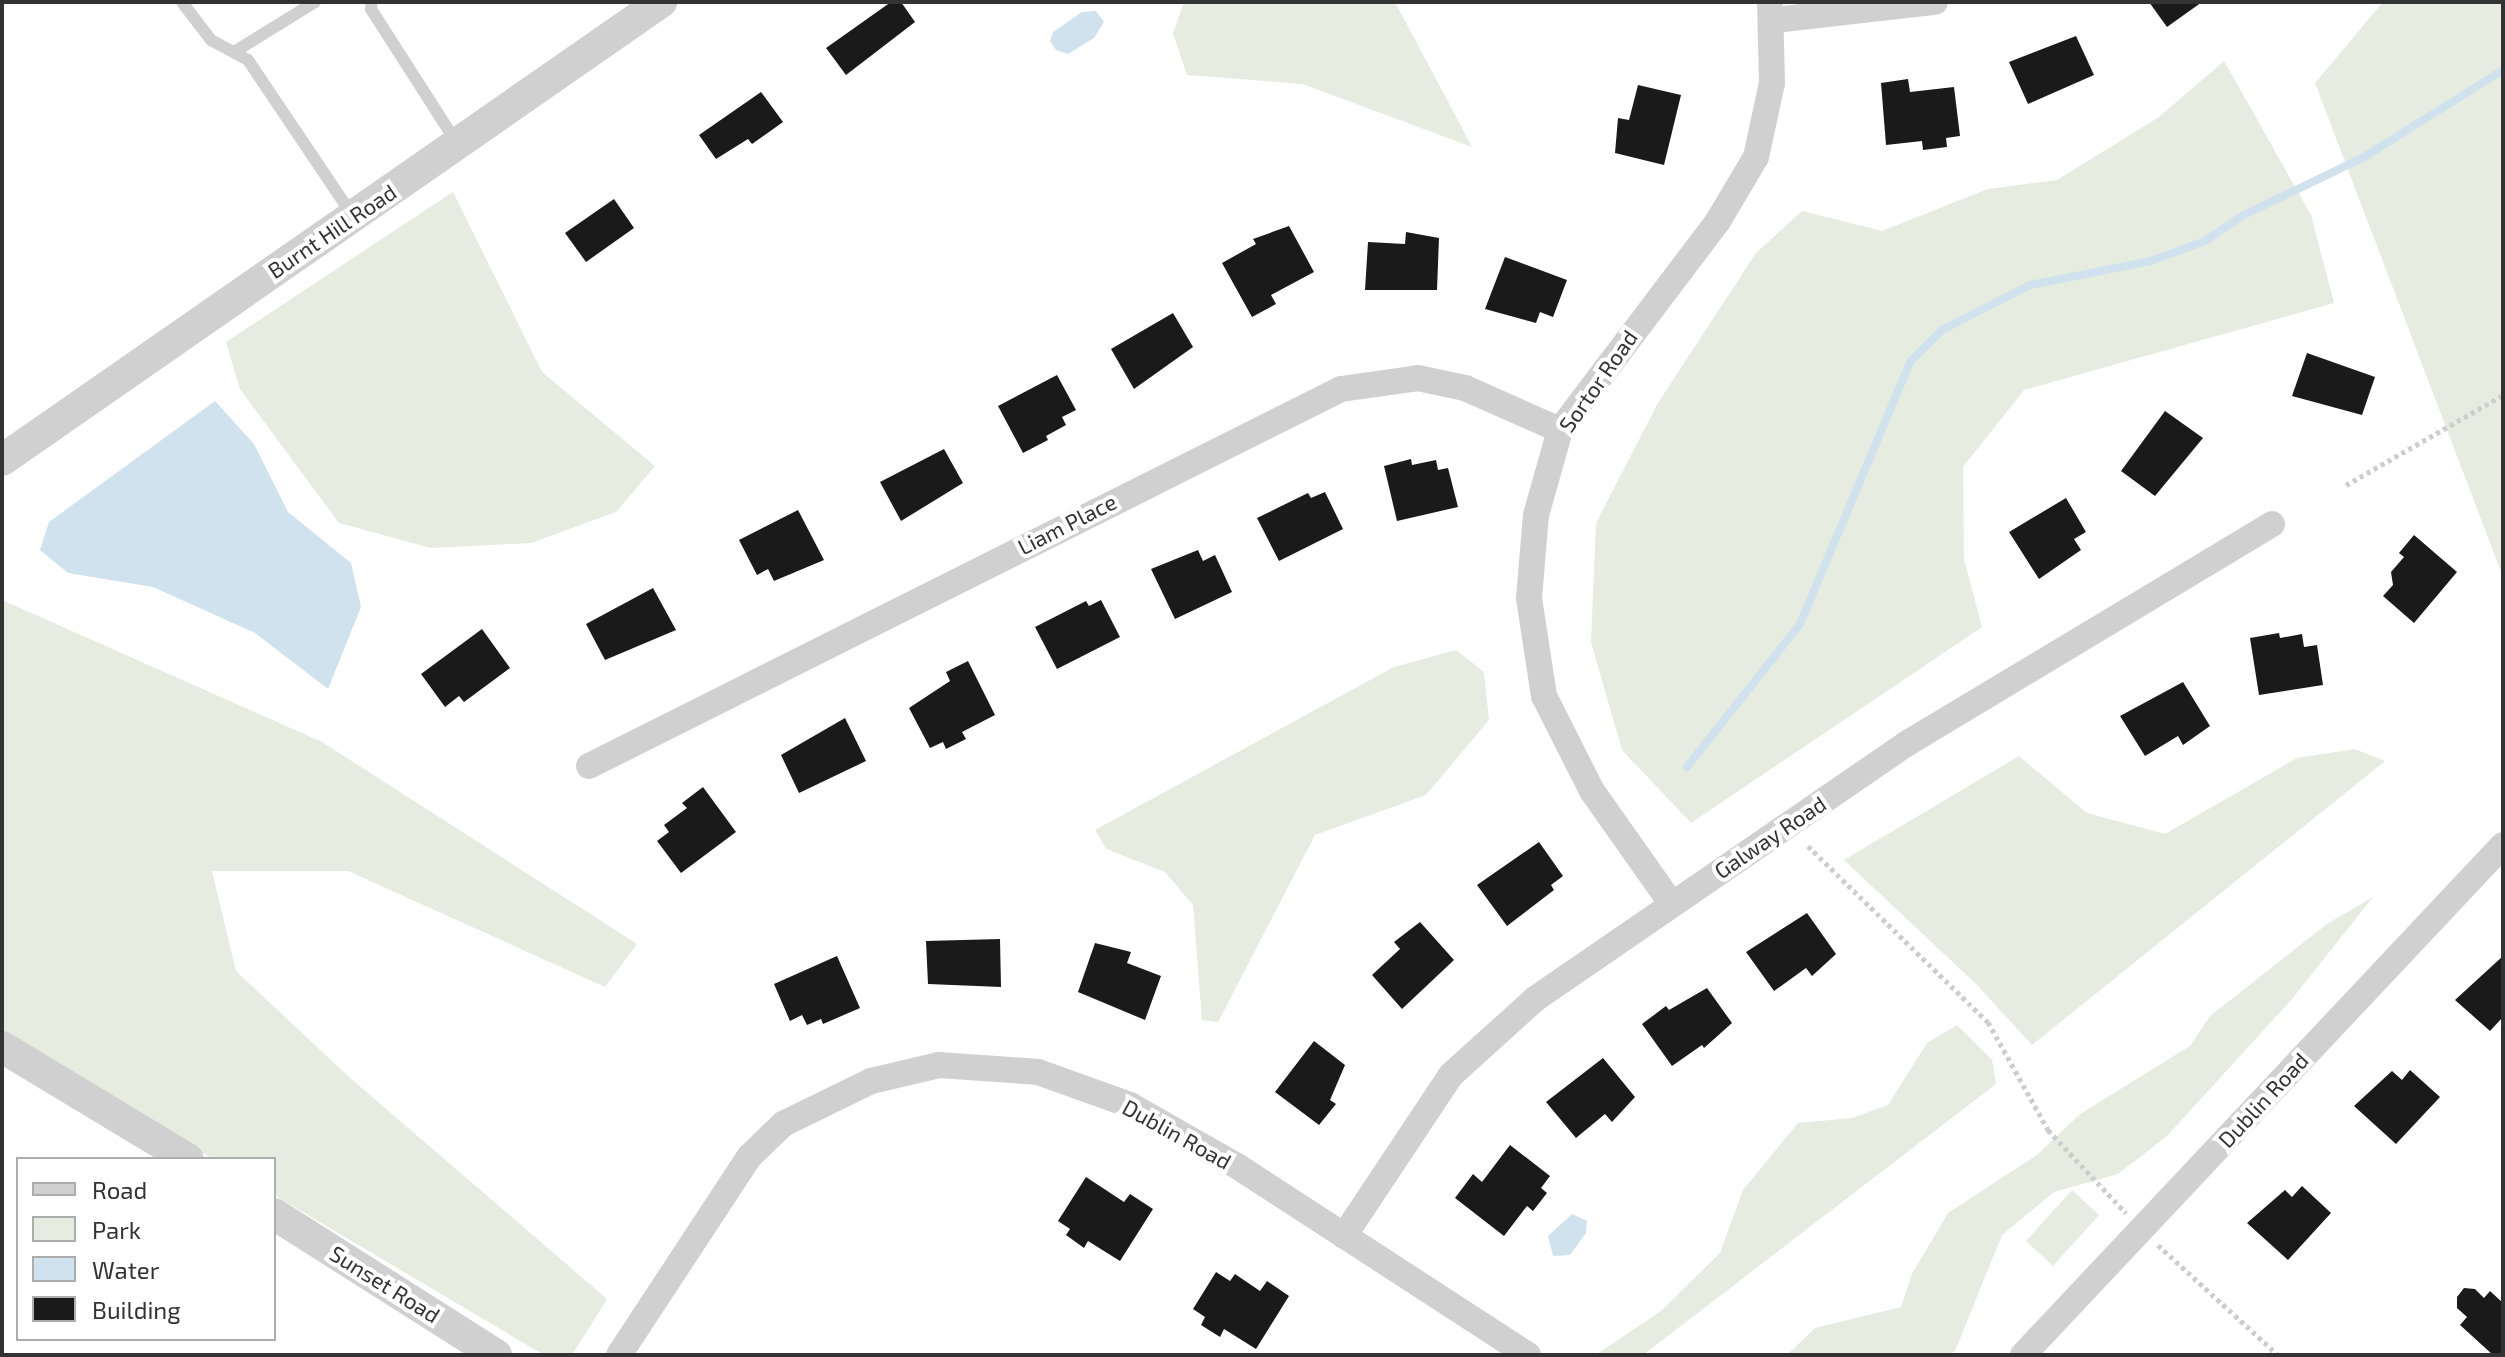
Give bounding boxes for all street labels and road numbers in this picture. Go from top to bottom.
street label: Burnt Hill Road [262,178,402,284]
street label: Sortor Road [1553,325,1643,437]
street label: Liam Place [1013,488,1121,560]
street label: Galway Road [1709,790,1831,884]
street label: Dublin Road [2212,1047,2314,1153]
street label: Dublin Road [1118,1093,1236,1175]
street label: Sunset Road [325,1240,445,1328]

